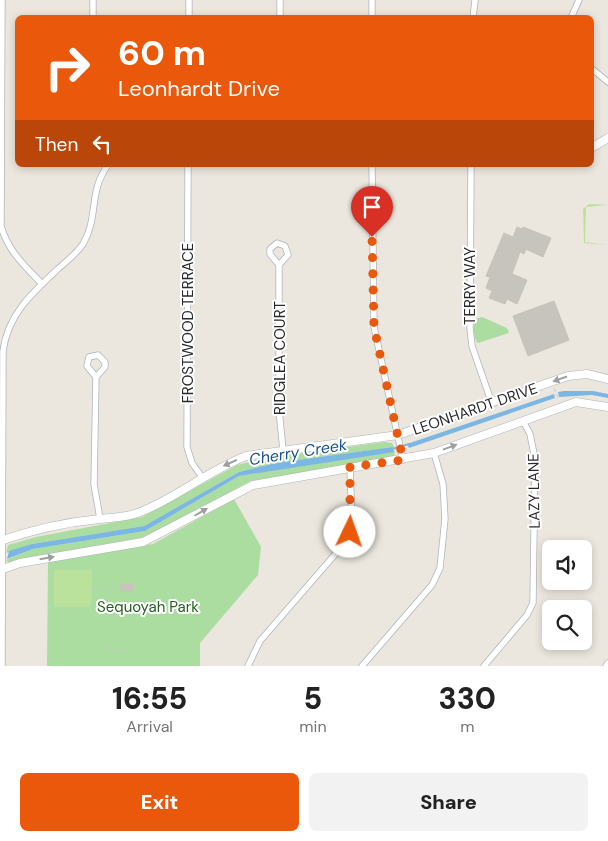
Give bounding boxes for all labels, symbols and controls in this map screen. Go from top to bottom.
text: 60 m [118,30,206,76]
icon: right [35,35,100,100]
text: Leonhardt Drive [118,74,280,103]
icon: left [88,130,116,158]
text: Then [35,132,78,157]
pin [351,186,393,237]
icon: arrive [358,193,386,221]
street label: FROSTWOOD TERRACE [178,243,198,403]
street label: TERRY WAY [460,247,480,325]
street label: RIDGLEA COURT [270,301,290,415]
one-way arrow [553,376,568,383]
street label: LEONHARDT DRIVE [410,378,540,440]
water label: Cherry Creek [248,434,349,470]
one-way arrow [443,443,458,451]
street label: LAZY LANE [523,453,545,529]
one-way arrow [223,459,237,467]
position arrow [323,505,375,557]
one-way arrow [193,508,208,516]
map controls [542,540,592,650]
button: sound [542,540,592,590]
one-way arrow [39,554,55,562]
park label: Sequoyah Park [97,597,199,617]
button: search [542,600,592,650]
text: 16:55 [112,679,187,718]
text: 5 [304,679,322,718]
text: 330 [439,679,496,718]
text: Arrival [126,716,173,737]
text: min [299,716,327,737]
text: m [460,716,474,737]
button: Exit [20,773,299,831]
button: Share [309,773,588,831]

